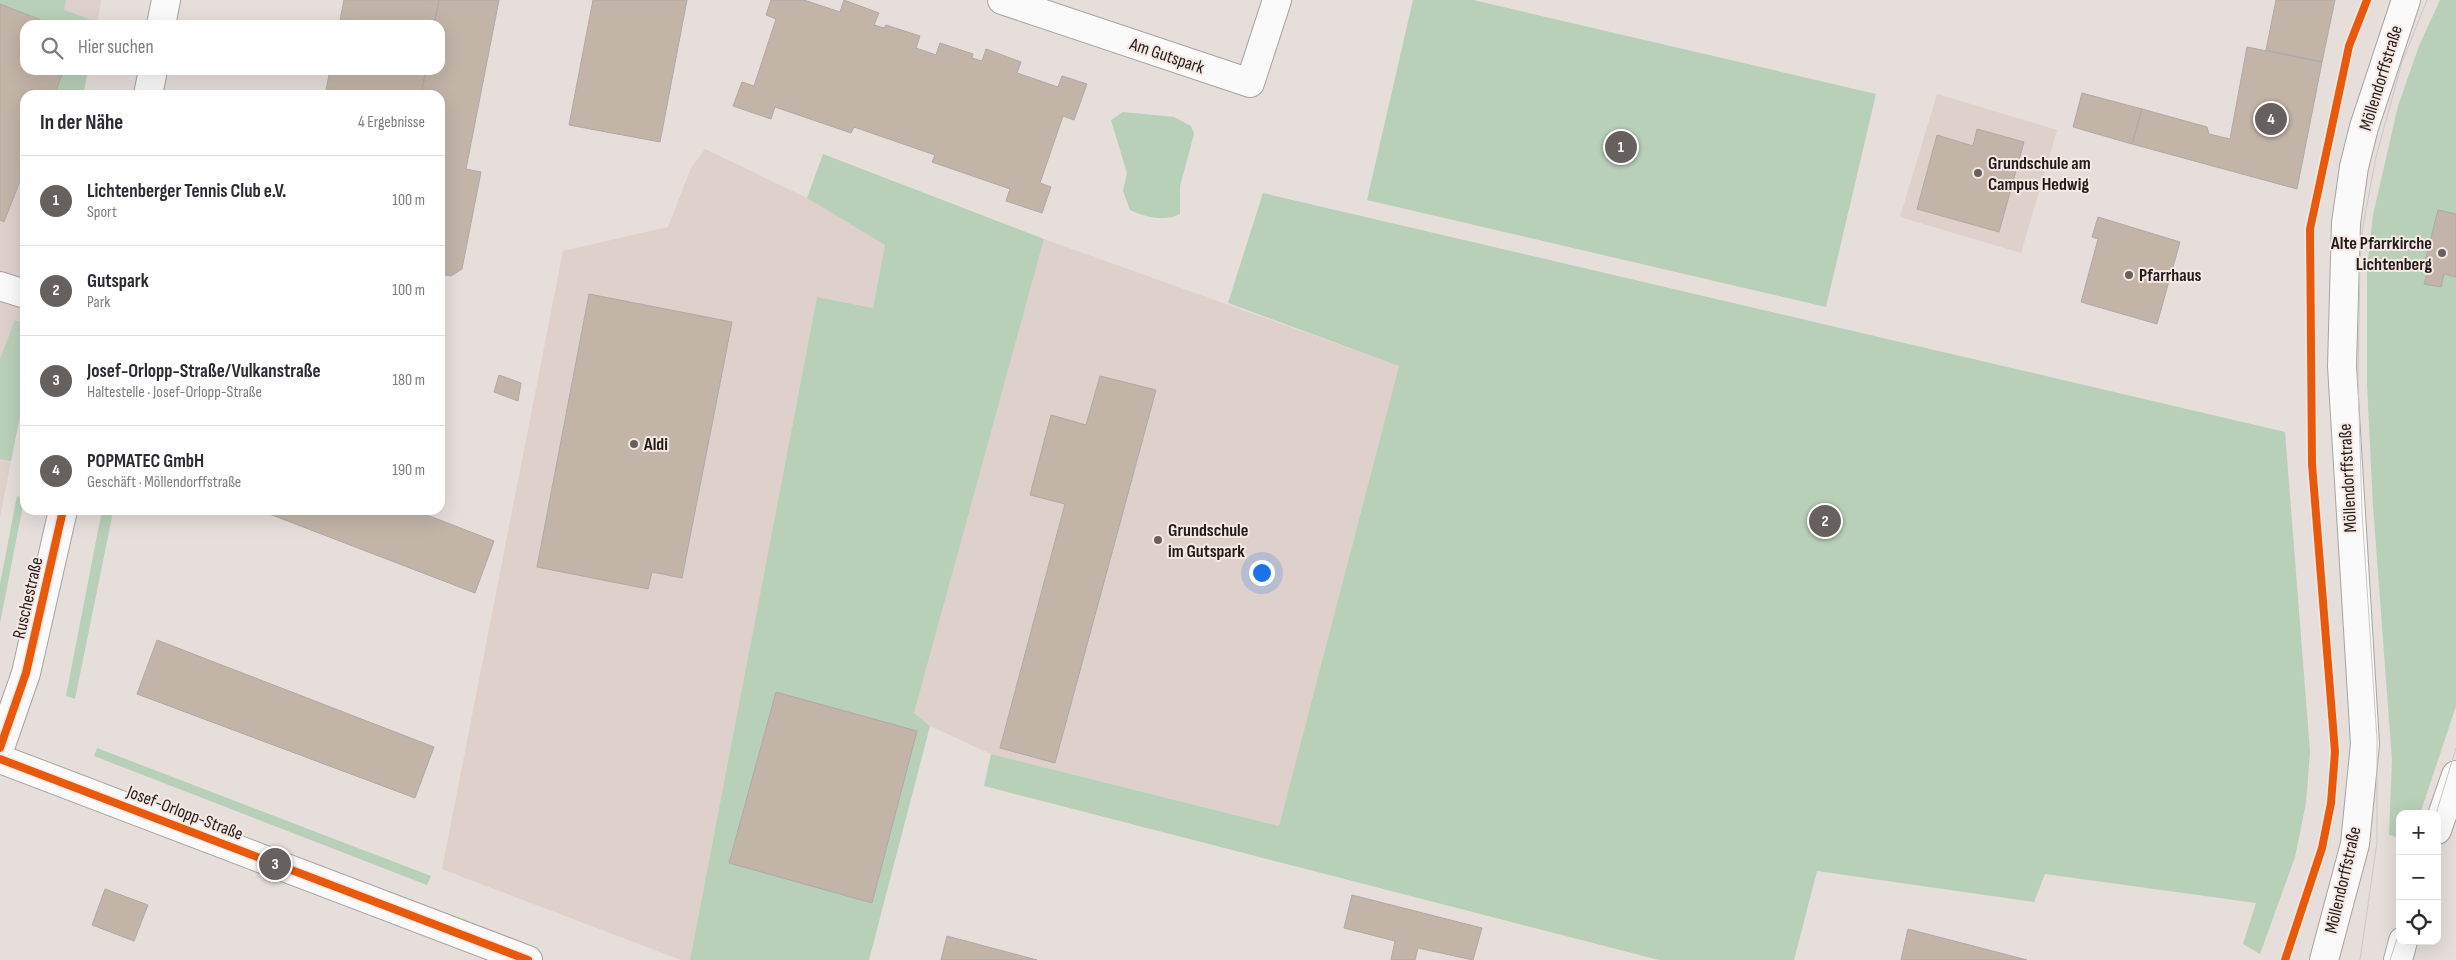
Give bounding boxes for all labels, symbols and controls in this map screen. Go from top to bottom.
search box [20,20,445,75]
street label: Möllendorffstraße [2355,23,2407,133]
street label: Am Gutspark [1126,33,1207,79]
icon: search [38,34,66,62]
text: Hier suchen [78,36,154,59]
pin: 4 [2255,100,2287,138]
text: In der Nähe [40,110,123,135]
text: 4 Ergebnisse [358,113,425,132]
pin: 1 [1605,128,1637,166]
place label: Grundschule am Campus Hedwig [1988,153,2091,195]
marker: Grundschule am Campus Hedwig [1972,167,1984,179]
text: Lichtenberger Tennis Club e.V. [87,180,286,203]
text: 1 [53,191,59,210]
text: 100 m [392,191,425,210]
text: Sport [87,203,117,222]
place label: Alte Pfarrkirche Lichtenberg [2330,233,2432,275]
marker: Alte Pfarrkirche Lichtenberg [2436,247,2448,259]
place label: Pfarrhaus [2139,265,2202,286]
marker: Pfarrhaus [2123,269,2135,281]
text: Gutspark [87,270,149,293]
text: 2 [52,281,60,300]
text: 100 m [392,281,425,300]
text: Park [87,293,110,312]
text: Josef-Orlopp-Straße/Vulkanstraße [87,360,321,383]
text: 3 [52,371,60,390]
text: 180 m [392,371,425,390]
text: Haltestelle · Josef-Orlopp-Straße [87,383,262,402]
street label: Möllendorffstraße [2335,423,2361,533]
place label: Aldi [643,434,668,455]
marker: Aldi [628,438,640,450]
text: POPMATEC GmbH [87,450,204,473]
text: 4 [52,461,60,480]
text: 190 m [392,461,425,480]
text: Geschäft · Möllendorffstraße [87,473,241,492]
pin: 2 [1809,502,1841,540]
place label: Grundschule im Gutspark [1168,520,1248,562]
marker: Grundschule im Gutspark [1152,534,1164,546]
street label: Ruschestraße [8,555,48,641]
your location [1249,560,1275,586]
street label: Josef-Orlopp-Straße [123,781,246,845]
map controls [2396,810,2441,945]
button: + [2396,810,2441,855]
street label: Möllendorffstraße [2321,825,2365,935]
pin: 3 [259,845,291,883]
button: − [2396,855,2441,900]
button: locate [2396,900,2441,945]

